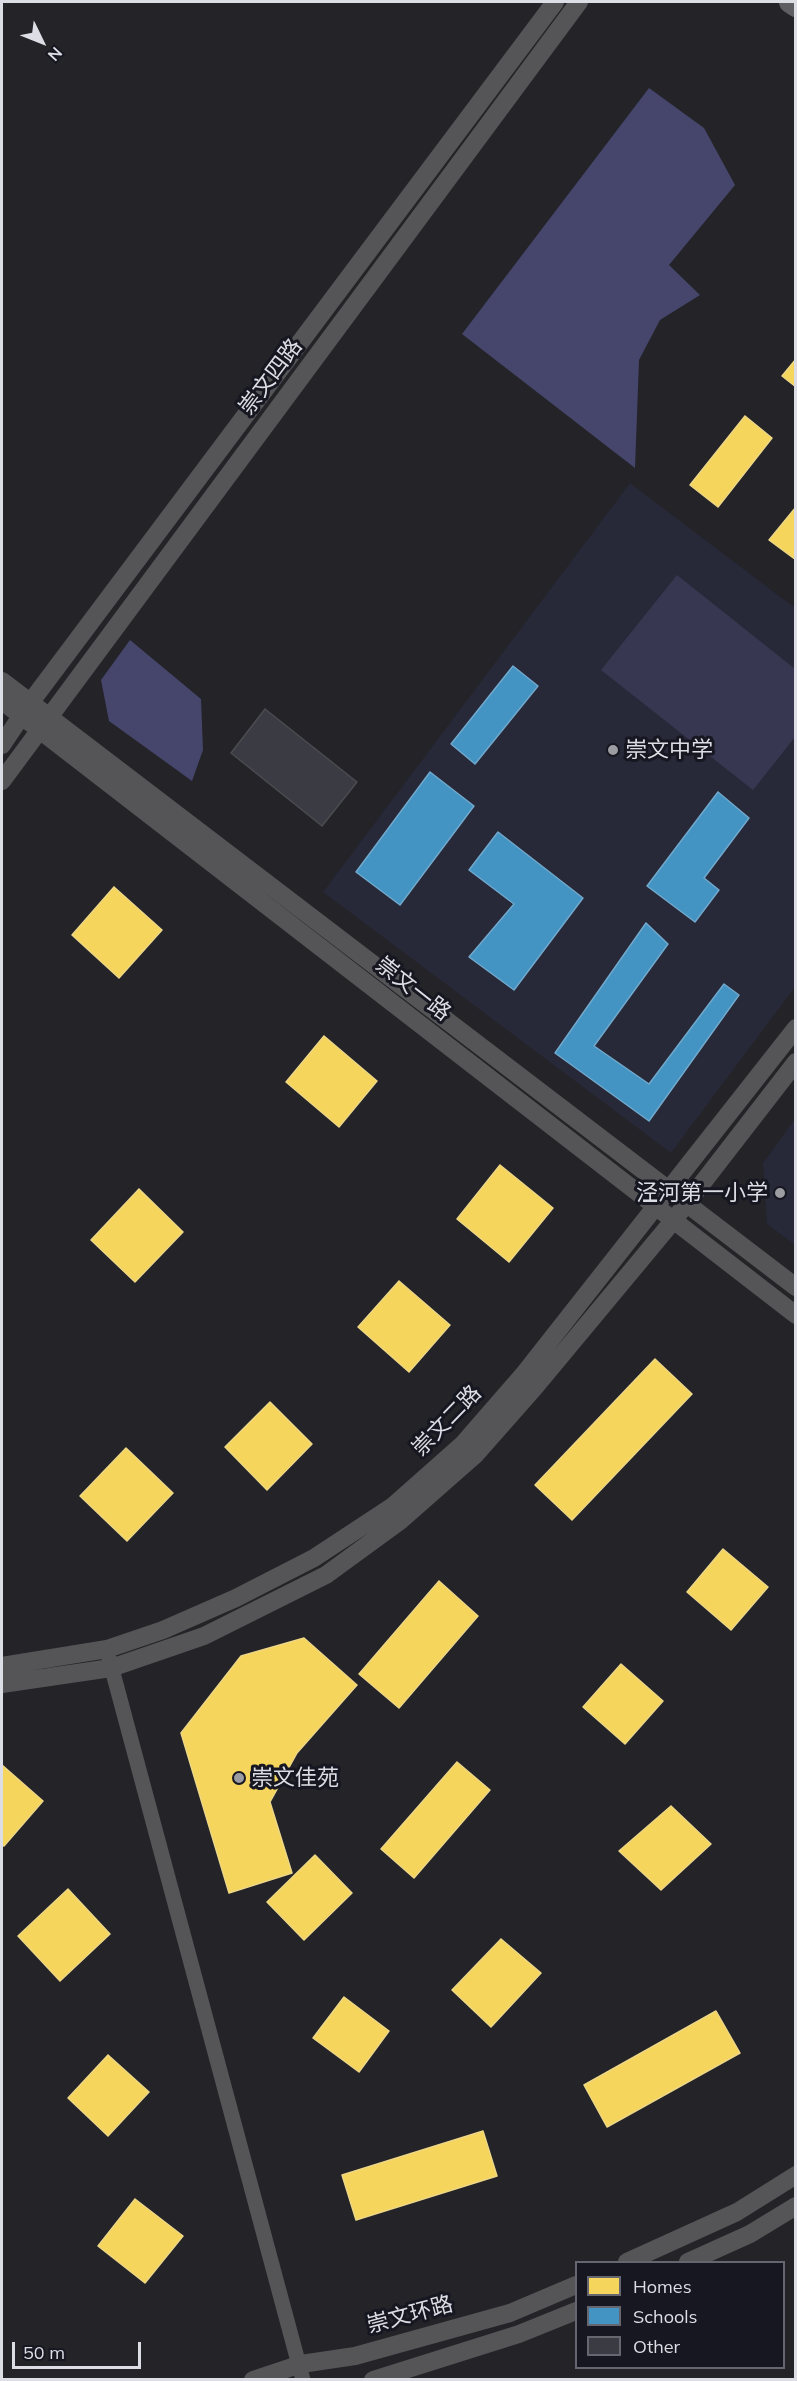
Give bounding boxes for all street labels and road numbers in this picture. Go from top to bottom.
street label: 崇文四路 [234,334,308,420]
street label: 崇文一路 [370,952,456,1026]
street label: 崇文二路 [407,1380,487,1462]
street label: 崇文环路 [364,2291,456,2339]

